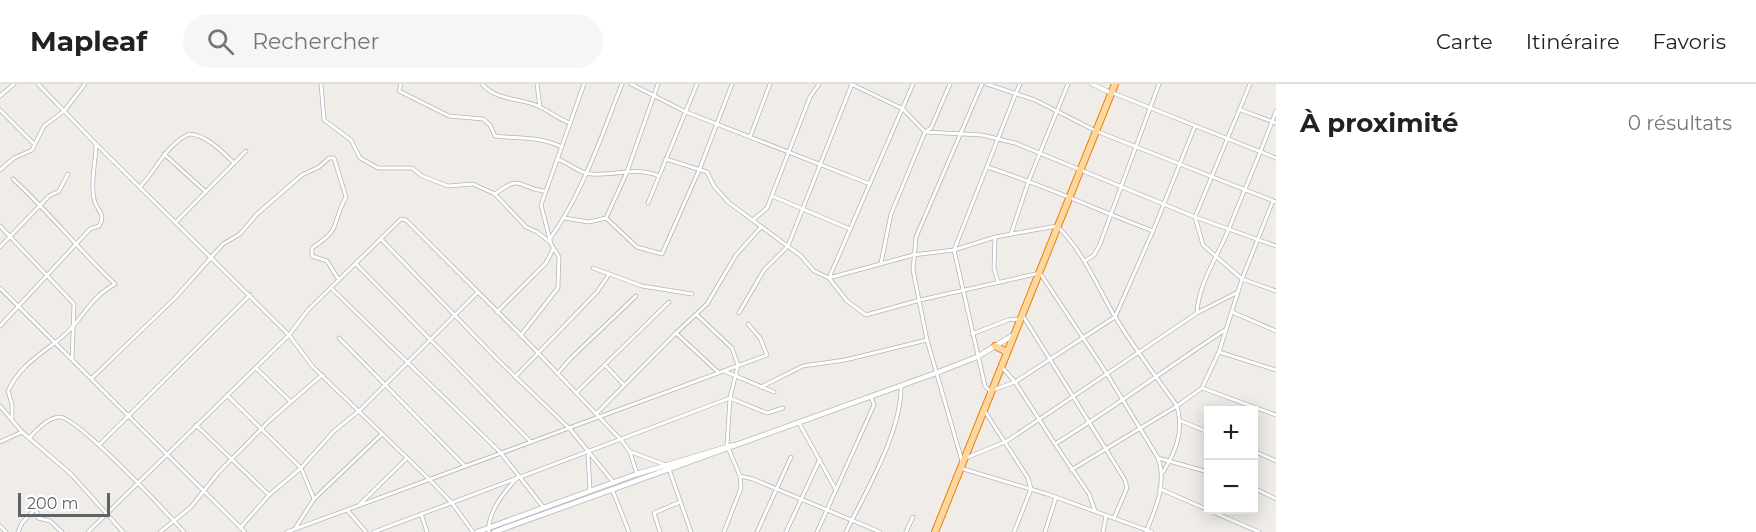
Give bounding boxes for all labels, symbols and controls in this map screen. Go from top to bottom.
search box [183,14,603,68]
text: Mapleaf [30,24,147,58]
icon: search [204,25,237,58]
text: Rechercher [252,28,379,55]
text: Carte [1436,29,1493,54]
text: Itinéraire [1526,29,1620,54]
text: Favoris [1653,29,1726,54]
text: À proximité [1300,107,1459,139]
text: 0 résultats [1628,111,1732,135]
map controls [1204,406,1258,514]
button: + [1204,406,1258,460]
button: − [1204,460,1258,514]
scale bar [18,490,110,518]
text: 200 m [27,494,78,513]

